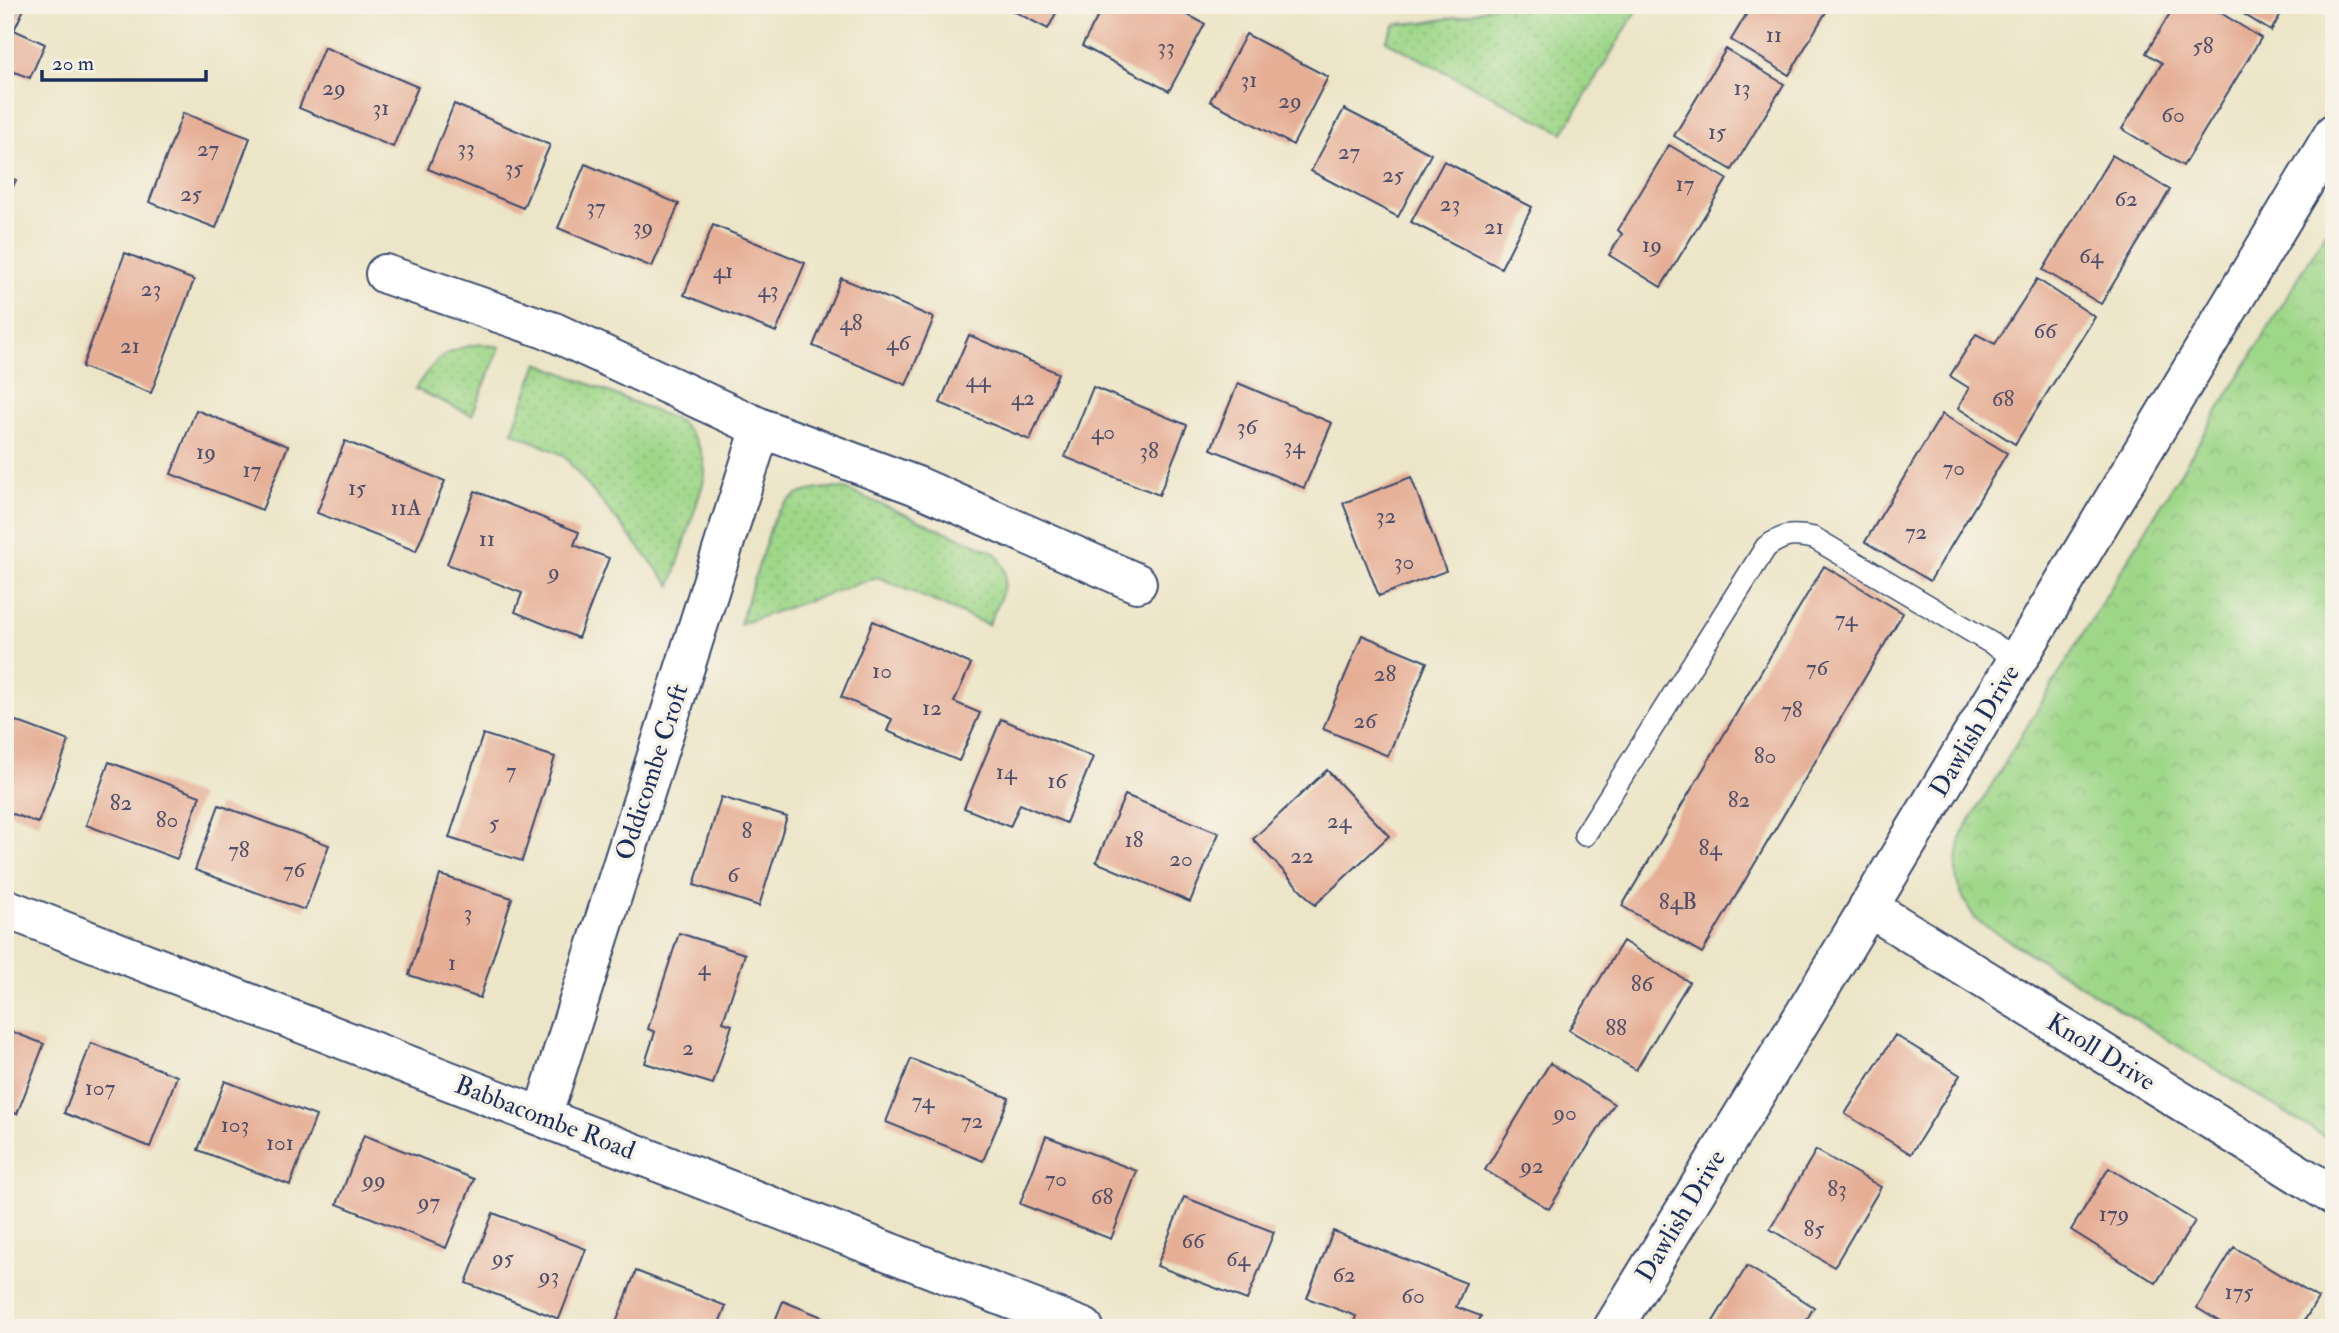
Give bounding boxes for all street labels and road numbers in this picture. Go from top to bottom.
street label: Dawlish Drive [1923,659,2027,803]
street label: Oddicombe Croft [608,680,696,864]
street label: Knoll Drive [2041,1006,2161,1098]
street label: Babbacombe Road [450,1069,640,1167]
street label: Dawlish Drive [1629,1144,1733,1288]

